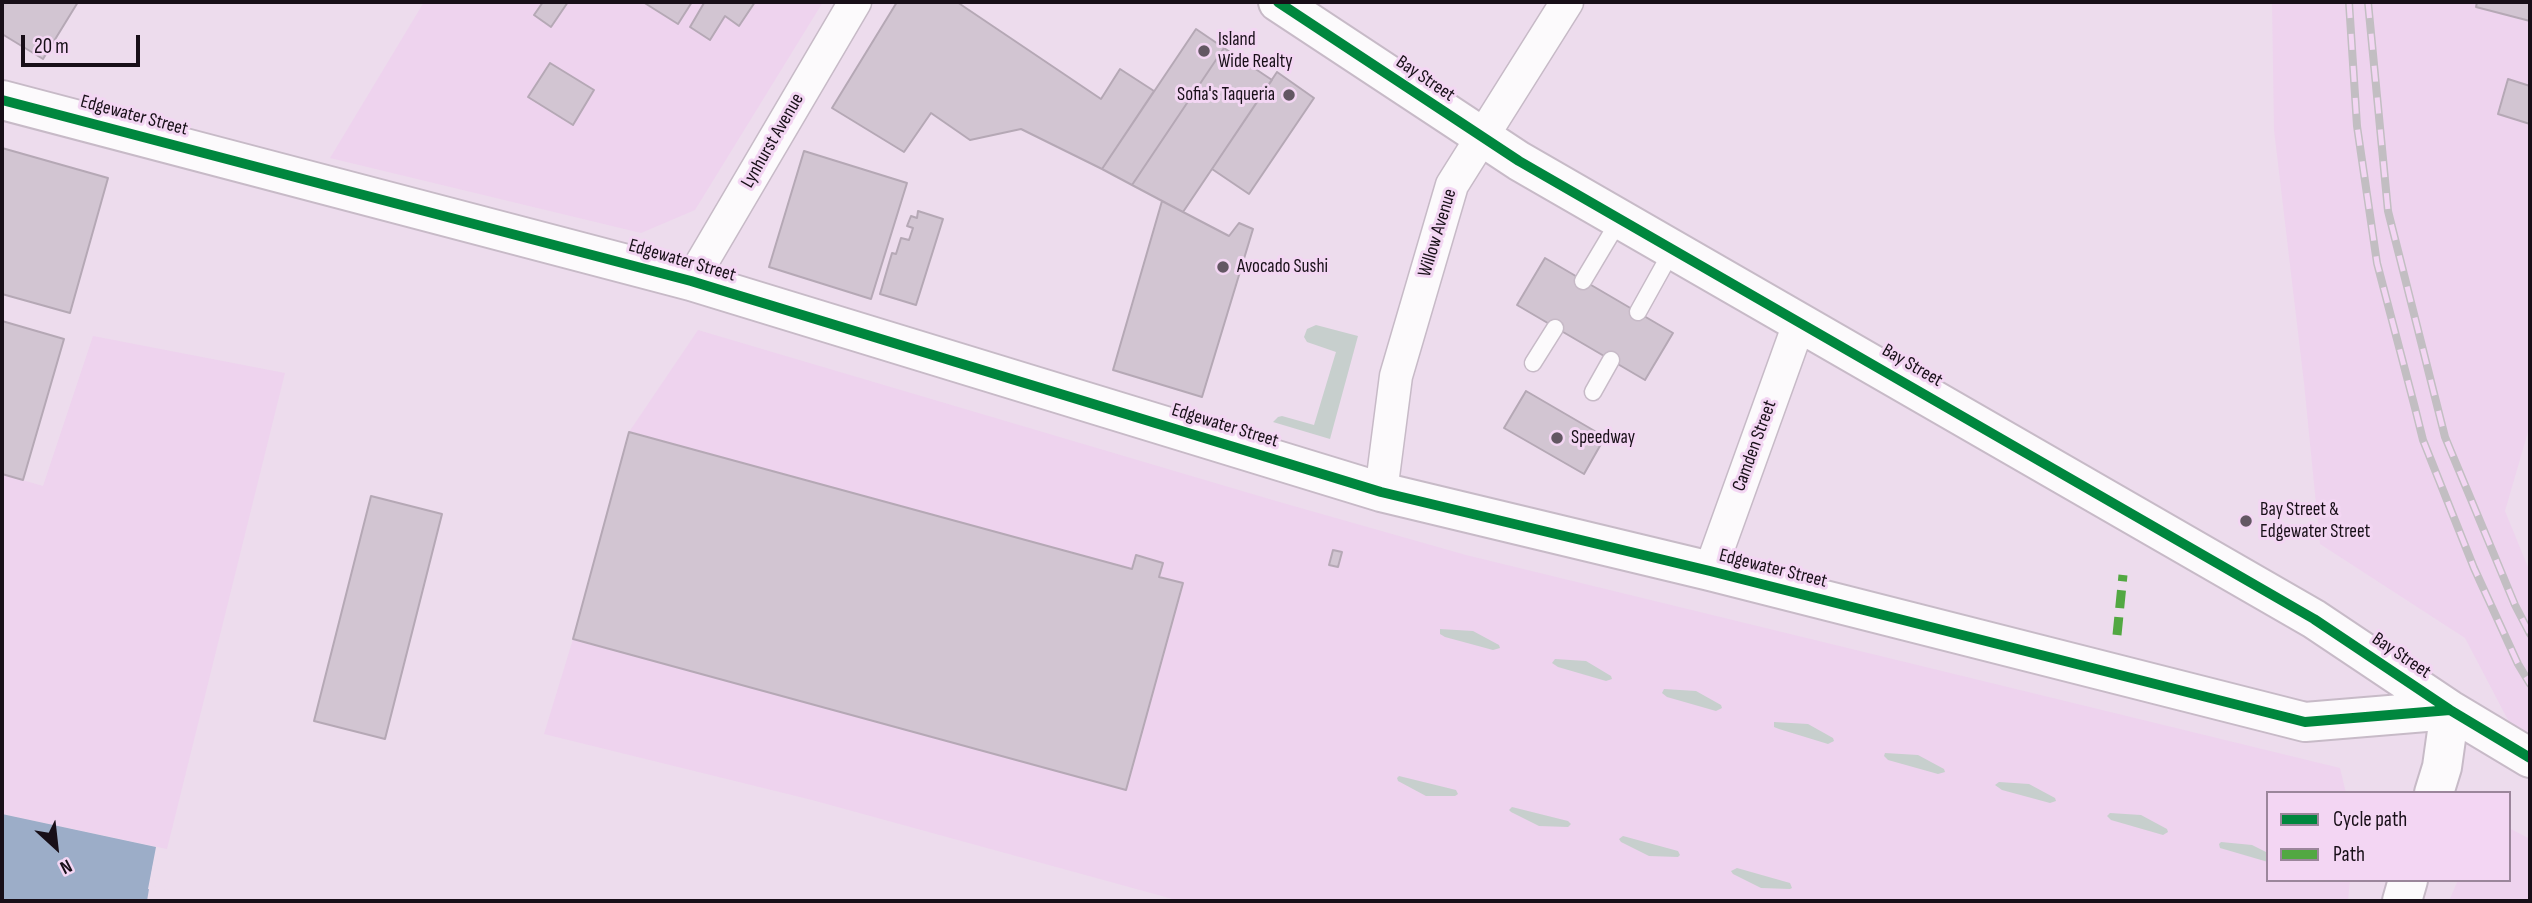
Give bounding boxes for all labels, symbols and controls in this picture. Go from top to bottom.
scale bar [24,21,144,65]
place label: Island Wide Realty [1218,29,1293,73]
text: 20 m [34,34,69,59]
marker: Island Wide Realty [1196,43,1212,59]
street label: Bay Street [1391,51,1459,107]
place label: Sofia's Taqueria [1177,84,1275,106]
marker: Sofia's Taqueria [1281,87,1297,103]
street label: Lynhurst Avenue [737,90,809,192]
street label: Edgewater Street [78,91,190,141]
street label: Willow Avenue [1414,186,1462,280]
street label: Edgewater Street [626,235,738,287]
place label: Avocado Sushi [1237,256,1328,278]
marker: Avocado Sushi [1215,259,1231,275]
street label: Bay Street [1878,340,1946,392]
street label: Camden Street [1728,397,1782,495]
street label: Edgewater Street [1169,399,1281,453]
place label: Speedway [1571,427,1635,449]
marker: Speedway [1549,430,1565,446]
place label: Bay Street & Edgewater Street [2260,499,2370,543]
marker: Bay Street & Edgewater Street [2238,513,2254,529]
street label: Edgewater Street [1717,545,1829,593]
street label: Bay Street [2367,628,2435,684]
legend [2266,791,2511,882]
text: Cycle path [2333,807,2407,832]
north arrow [21,812,91,882]
text: Path [2333,842,2365,867]
text: N [56,854,76,879]

